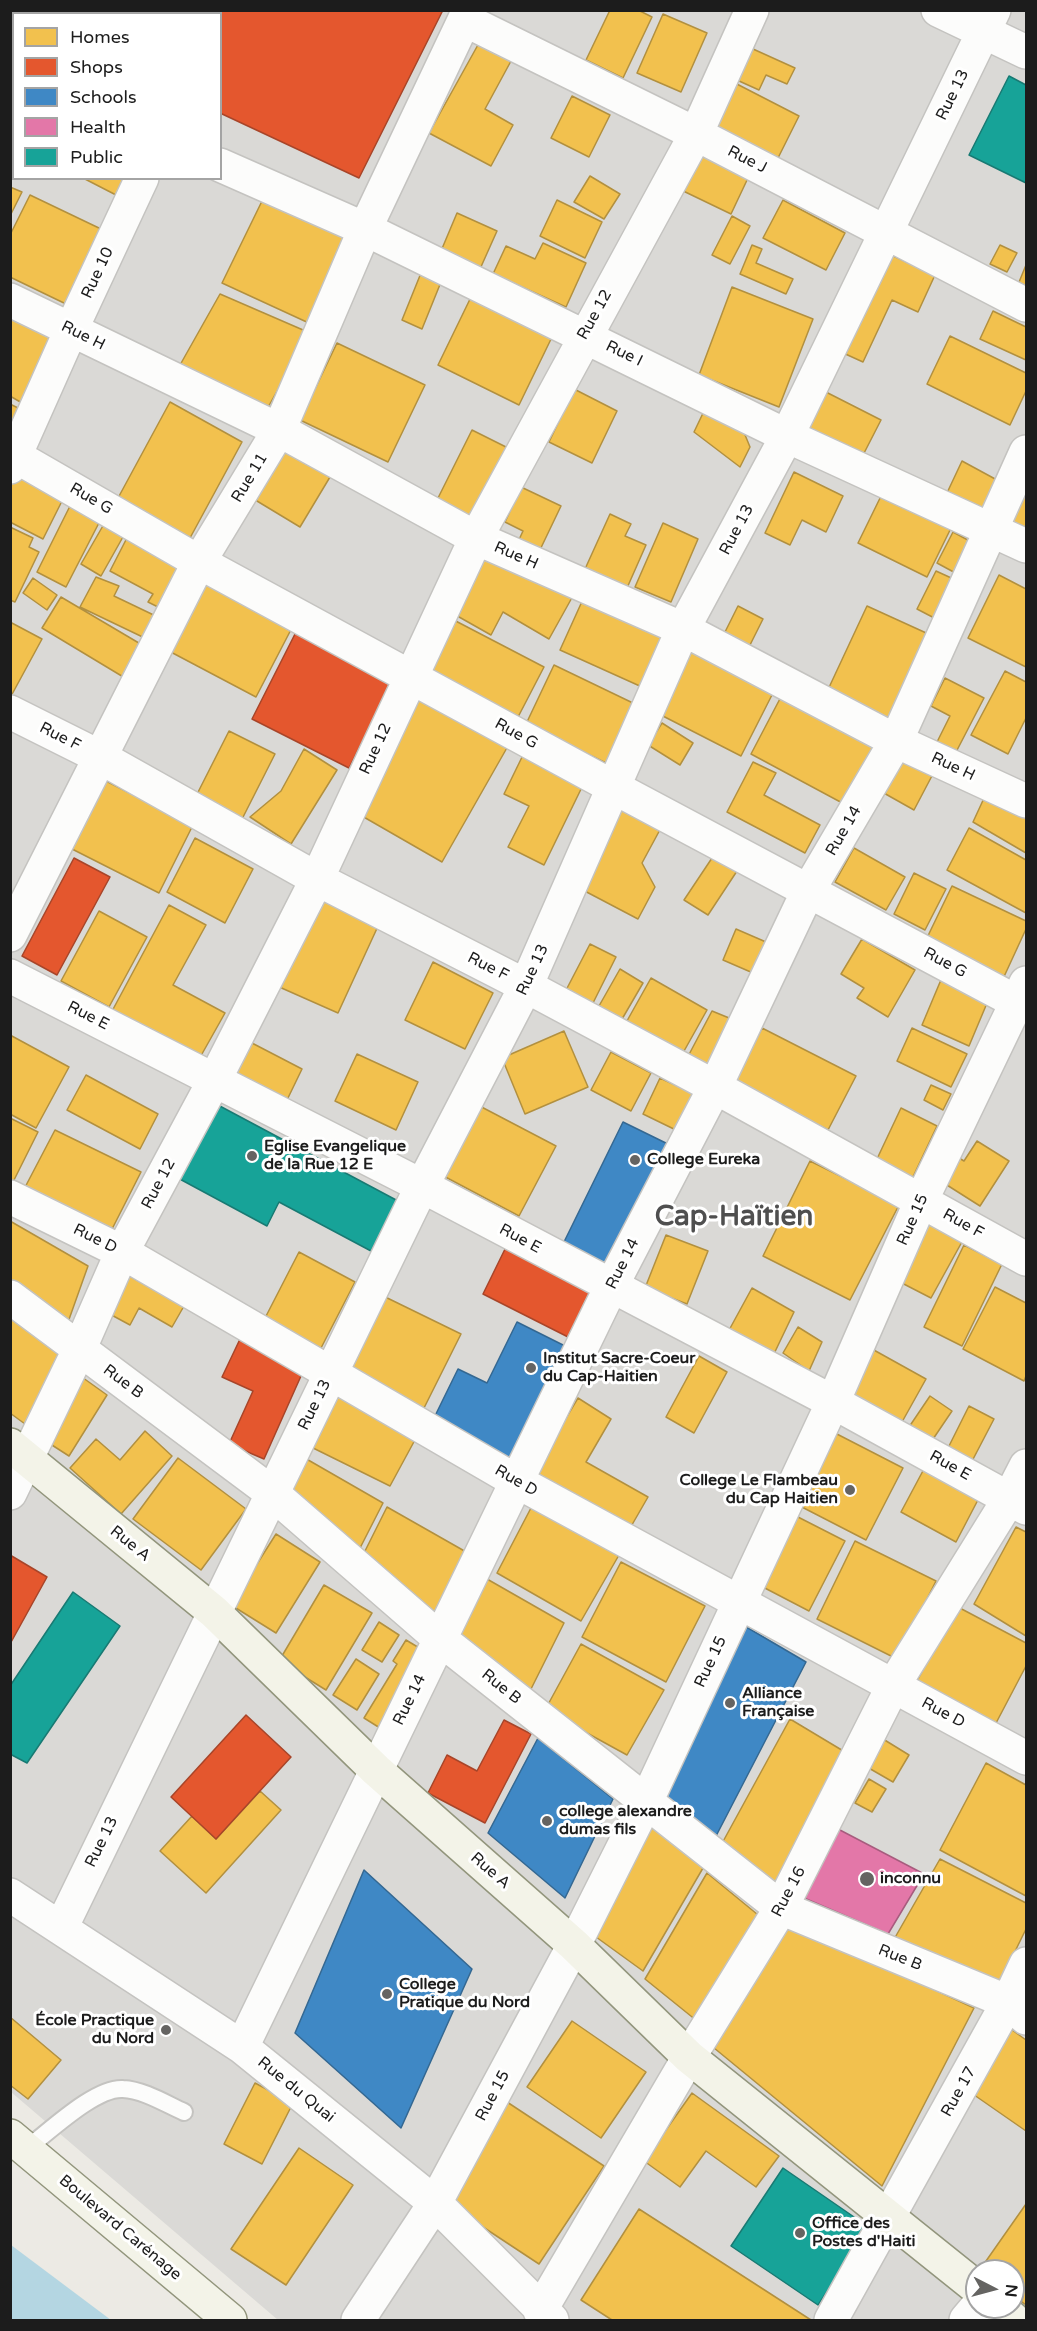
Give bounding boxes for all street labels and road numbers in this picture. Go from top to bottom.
street label: Rue 13 [932,66,974,124]
street label: Rue J [724,142,770,178]
street label: Rue 10 [78,244,118,302]
street label: Rue 12 [573,287,617,343]
street label: Rue H [58,317,108,355]
street label: Rue I [602,337,646,371]
street label: Rue 11 [228,450,272,506]
street label: Rue G [66,479,116,519]
street label: Rue 13 [716,501,758,559]
street label: Rue H [491,538,541,574]
street label: Rue G [491,714,541,754]
street label: Rue F [36,718,84,756]
street label: Rue 12 [356,720,396,778]
street label: Rue H [928,748,978,786]
street label: Rue 14 [822,803,866,859]
street label: Rue 13 [513,941,553,999]
street label: Rue G [920,944,970,982]
street label: Rue F [464,948,512,986]
street label: Rue E [64,997,112,1035]
street label: Rue 12 [138,1155,180,1213]
street label: Rue 15 [893,1191,933,1249]
street label: Rue F [939,1205,987,1243]
street label: Rue D [70,1220,120,1258]
street label: Rue E [496,1220,544,1258]
street label: Rue 14 [602,1235,644,1293]
street label: Rue B [99,1361,147,1403]
street label: Rue 13 [294,1376,336,1434]
street label: Rue E [926,1447,974,1485]
street label: Rue D [491,1461,541,1501]
street label: Rue A [106,1522,154,1566]
street label: Rue 15 [691,1633,731,1691]
street label: Rue B [477,1665,525,1709]
street label: Rue 14 [389,1671,431,1729]
street label: Rue D [918,1694,968,1732]
street label: Rue 13 [81,1813,123,1871]
street label: Rue A [466,1849,514,1893]
street label: Rue 16 [768,1863,810,1921]
street label: Rue B [875,1941,925,1975]
street label: Rue du Quai [253,2053,339,2127]
street label: Rue 17 [937,2064,981,2120]
street label: Rue 15 [472,2067,514,2125]
street label: Boulevard Carénage [55,2171,185,2285]

